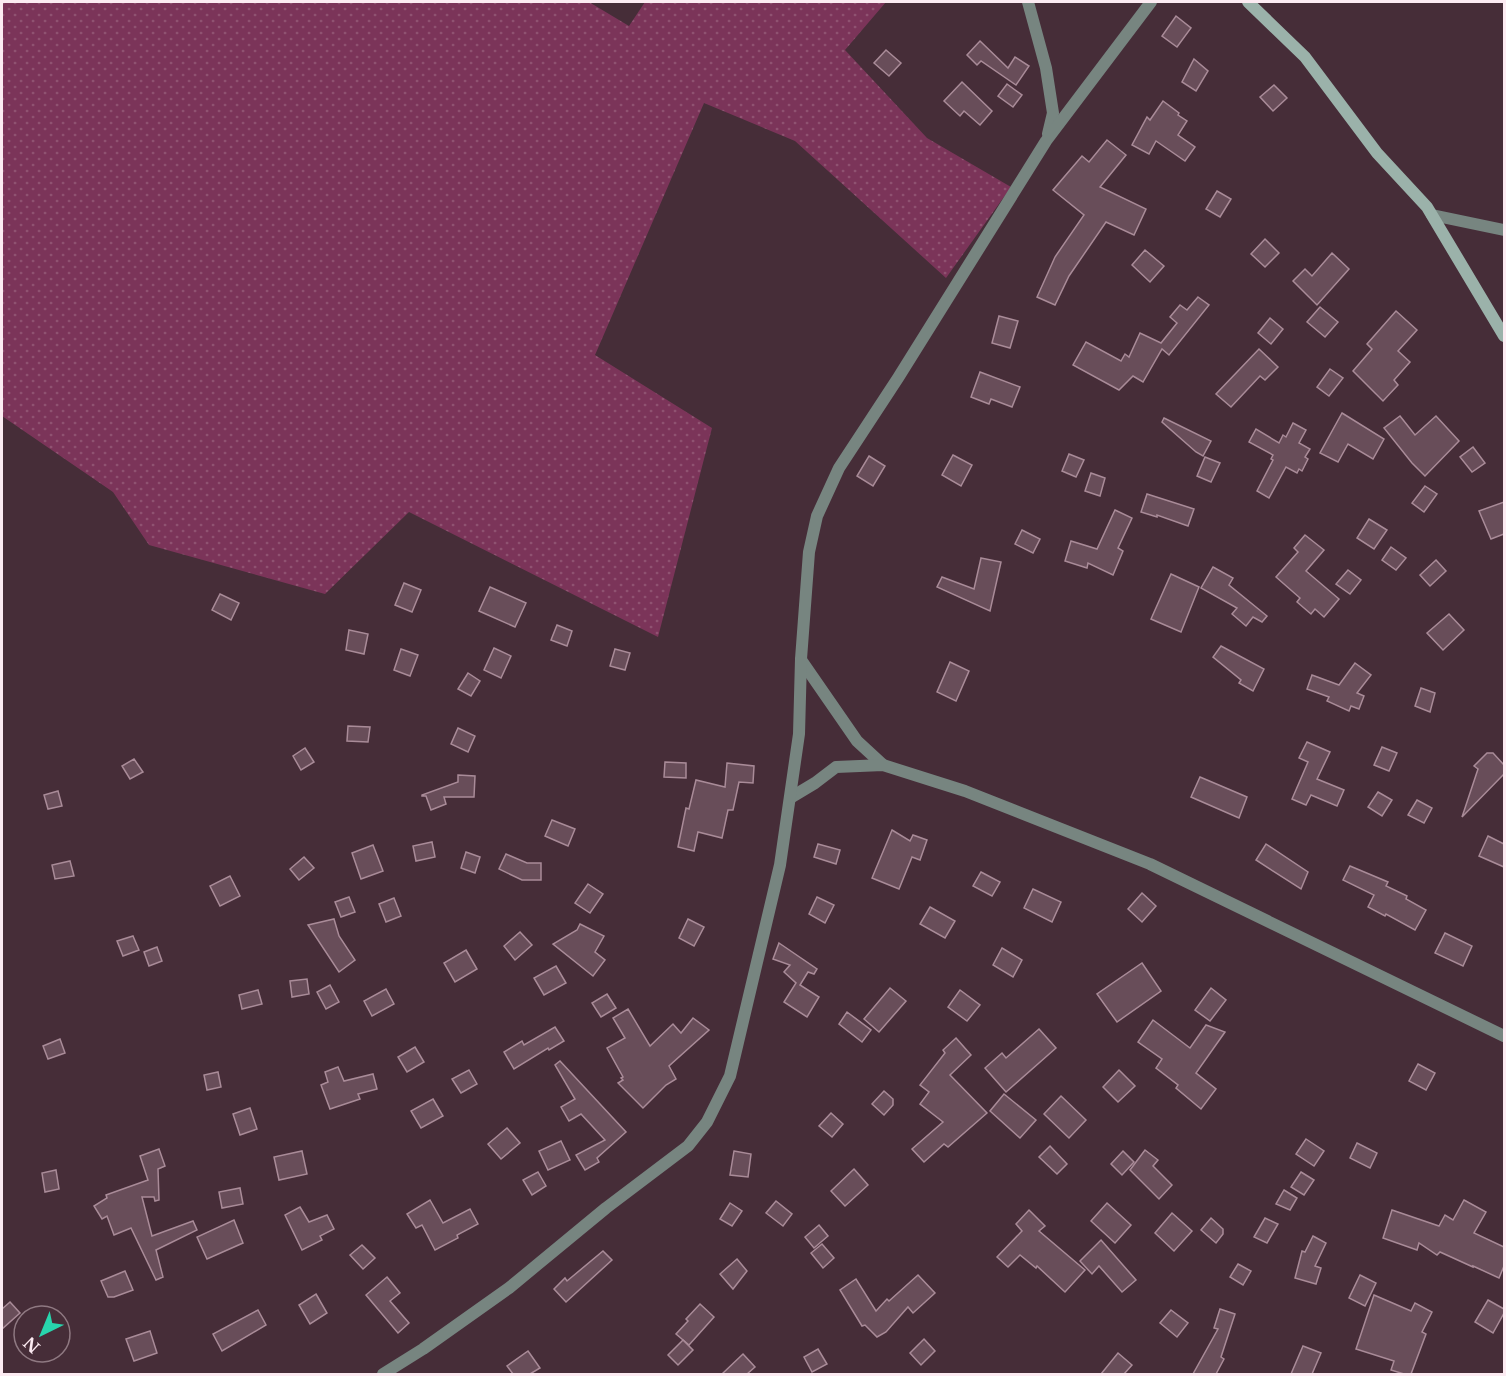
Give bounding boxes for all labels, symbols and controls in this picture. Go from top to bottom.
north arrow [12,1304,72,1364]
text: N [19,1333,44,1357]

